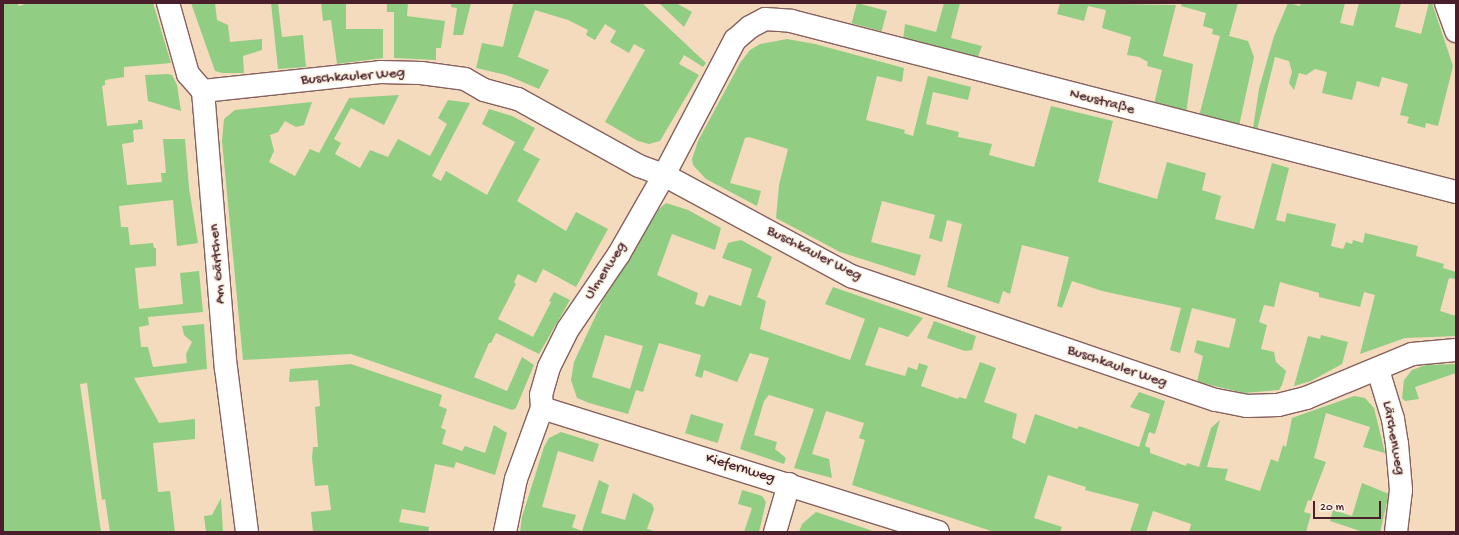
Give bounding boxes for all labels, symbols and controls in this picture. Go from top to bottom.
street label: Buschkauler Weg [300,64,406,90]
street label: Neustraße [1067,85,1137,119]
street label: Buschkauler Weg [763,222,865,286]
street label: Am Gärtchen [206,223,230,305]
street label: Ulmenweg [581,239,631,303]
street label: Buschkauler Weg [1065,342,1169,392]
street label: Lärchenweg [1378,399,1408,477]
street label: Kiefernweg [703,450,777,488]
scale bar [1315,493,1383,519]
text: 20 m [1320,501,1344,515]

